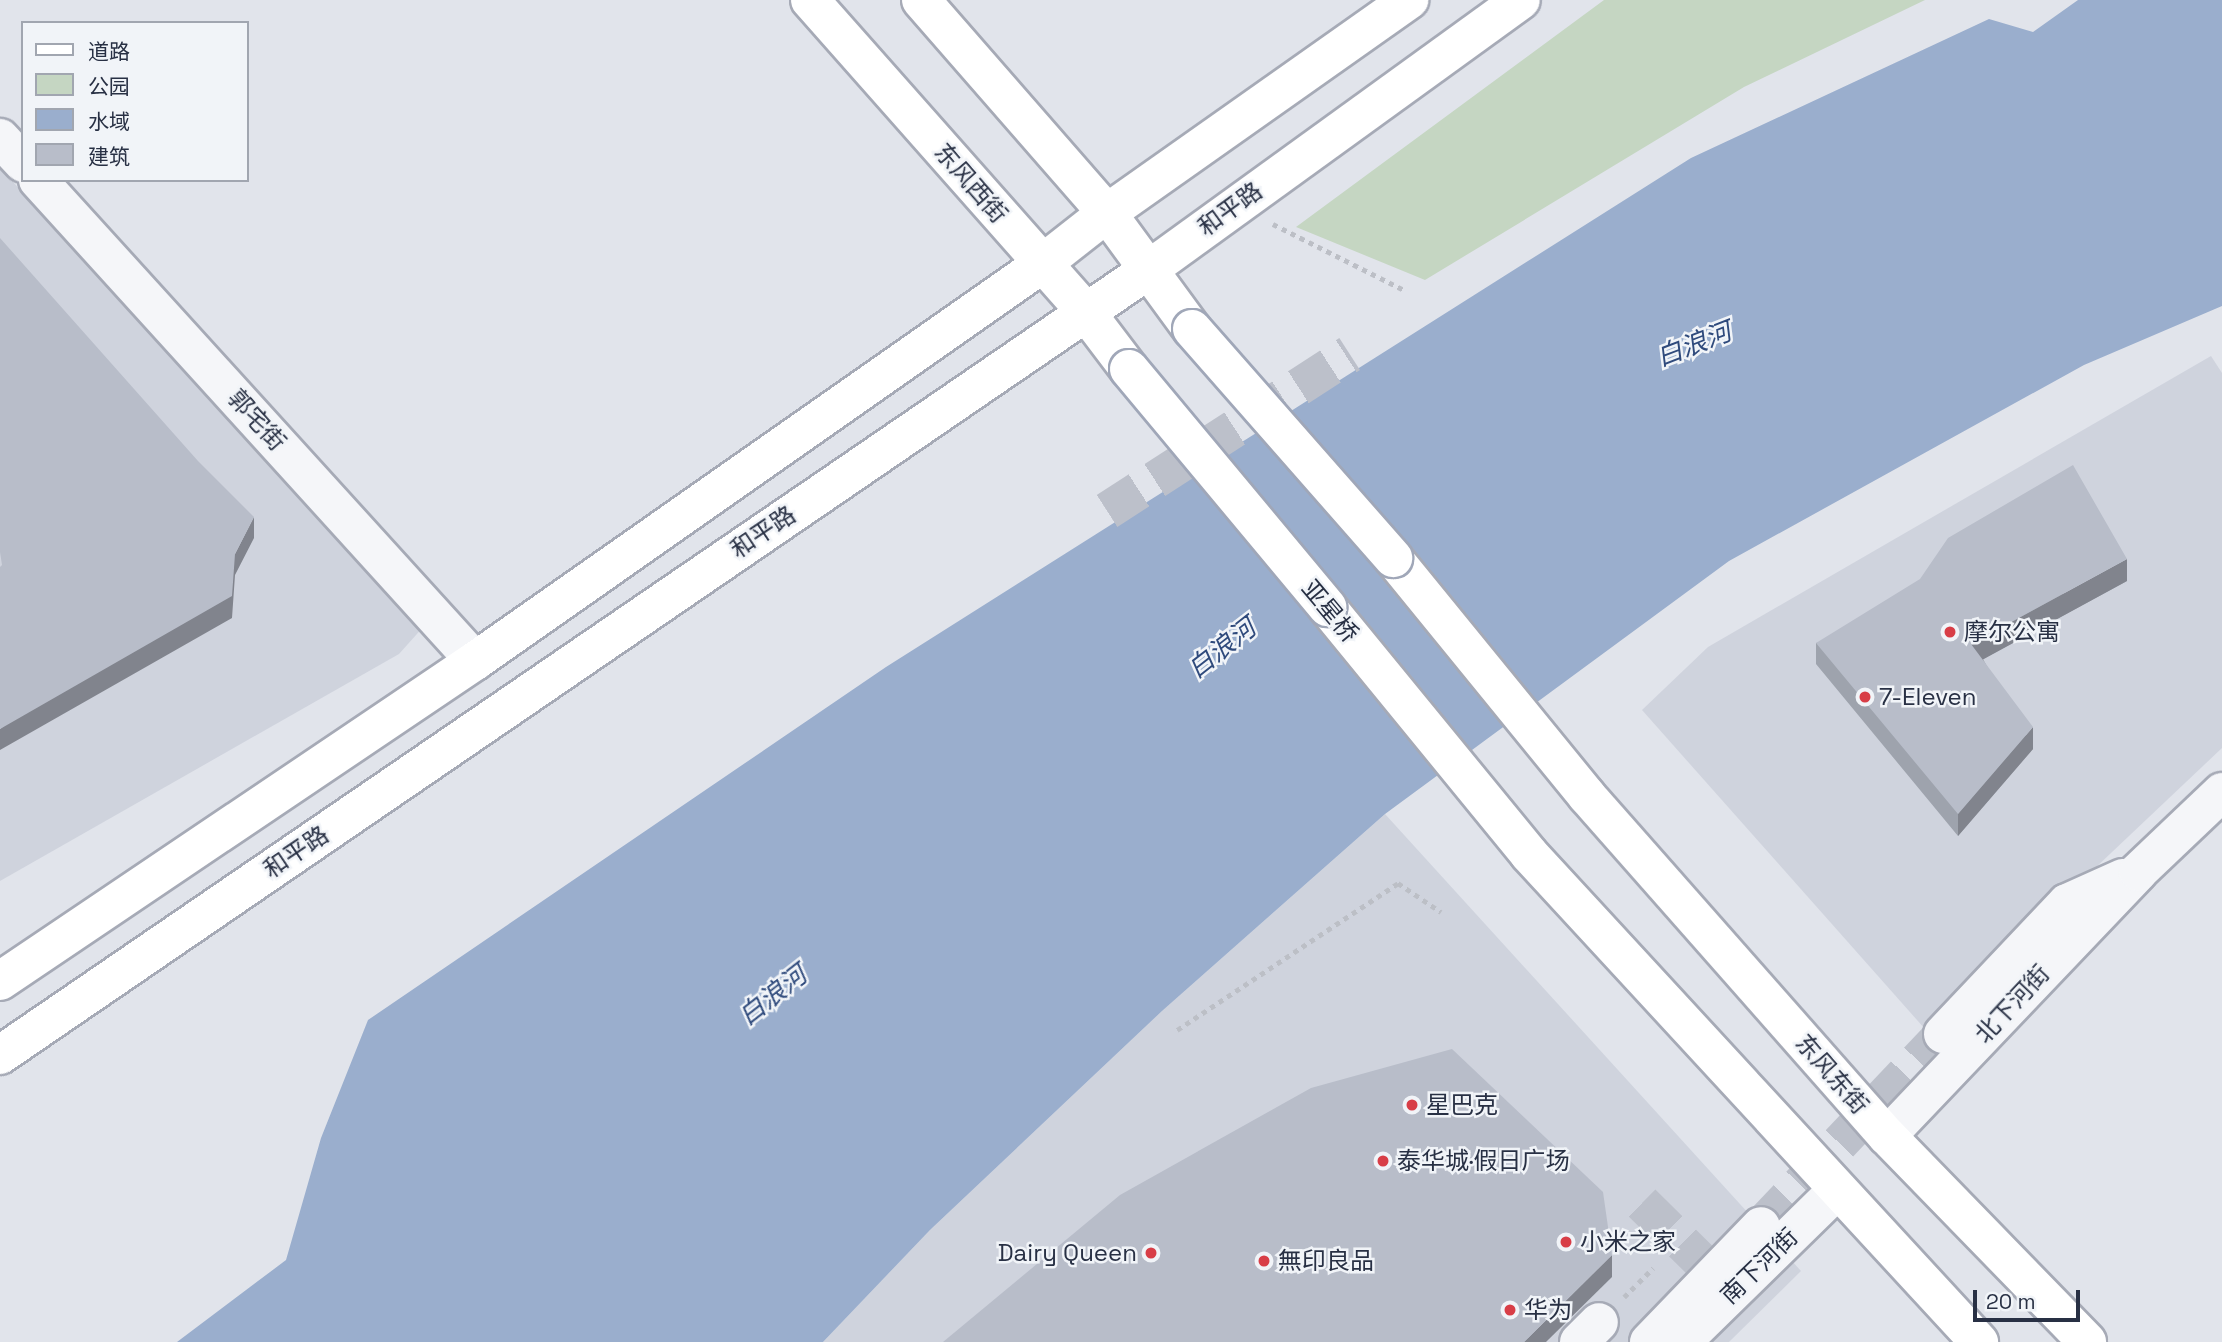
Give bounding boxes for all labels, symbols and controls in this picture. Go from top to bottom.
legend [21,21,248,182]
text: 道路 [88,38,130,65]
text: 公园 [88,73,130,100]
text: 水域 [88,108,130,135]
street label: 东风西街 [929,137,1013,229]
text: 建筑 [88,143,130,170]
street label: 和平路 [1192,176,1268,242]
water label: 白浪河 [1652,316,1736,374]
street label: 郭宅街 [222,384,292,456]
street label: 和平路 [725,500,801,564]
street label: 亚星桥 [1296,574,1364,648]
water label: 白浪河 [1182,613,1262,685]
place label: 摩尔公寓 [1964,618,2060,646]
marker: 摩尔公寓 [1942,624,1958,640]
place label: 7-Eleven [1879,683,1977,711]
marker: 7-Eleven [1857,689,1873,705]
street label: 和平路 [258,820,334,884]
street label: 北下河街 [1969,959,2055,1049]
water label: 白浪河 [733,960,813,1032]
street label: 东风东街 [1790,1028,1874,1120]
place label: 星巴克 [1426,1091,1498,1119]
marker: 星巴克 [1404,1097,1420,1113]
place label: 泰华城·假日广场 [1397,1147,1569,1175]
marker: 泰华城·假日广场 [1375,1153,1391,1169]
street label: 南下河街 [1714,1222,1804,1310]
place label: 小米之家 [1580,1228,1676,1256]
marker: 小米之家 [1558,1234,1574,1250]
place label: Dairy Queen [998,1239,1137,1267]
marker: Dairy Queen [1143,1245,1159,1261]
place label: 無印良品 [1278,1247,1374,1275]
marker: 無印良品 [1256,1253,1272,1269]
scale bar [1977,1276,2084,1320]
text: 20 m [1986,1288,2036,1315]
place label: 华为 [1524,1296,1572,1324]
marker: 华为 [1502,1302,1518,1318]

